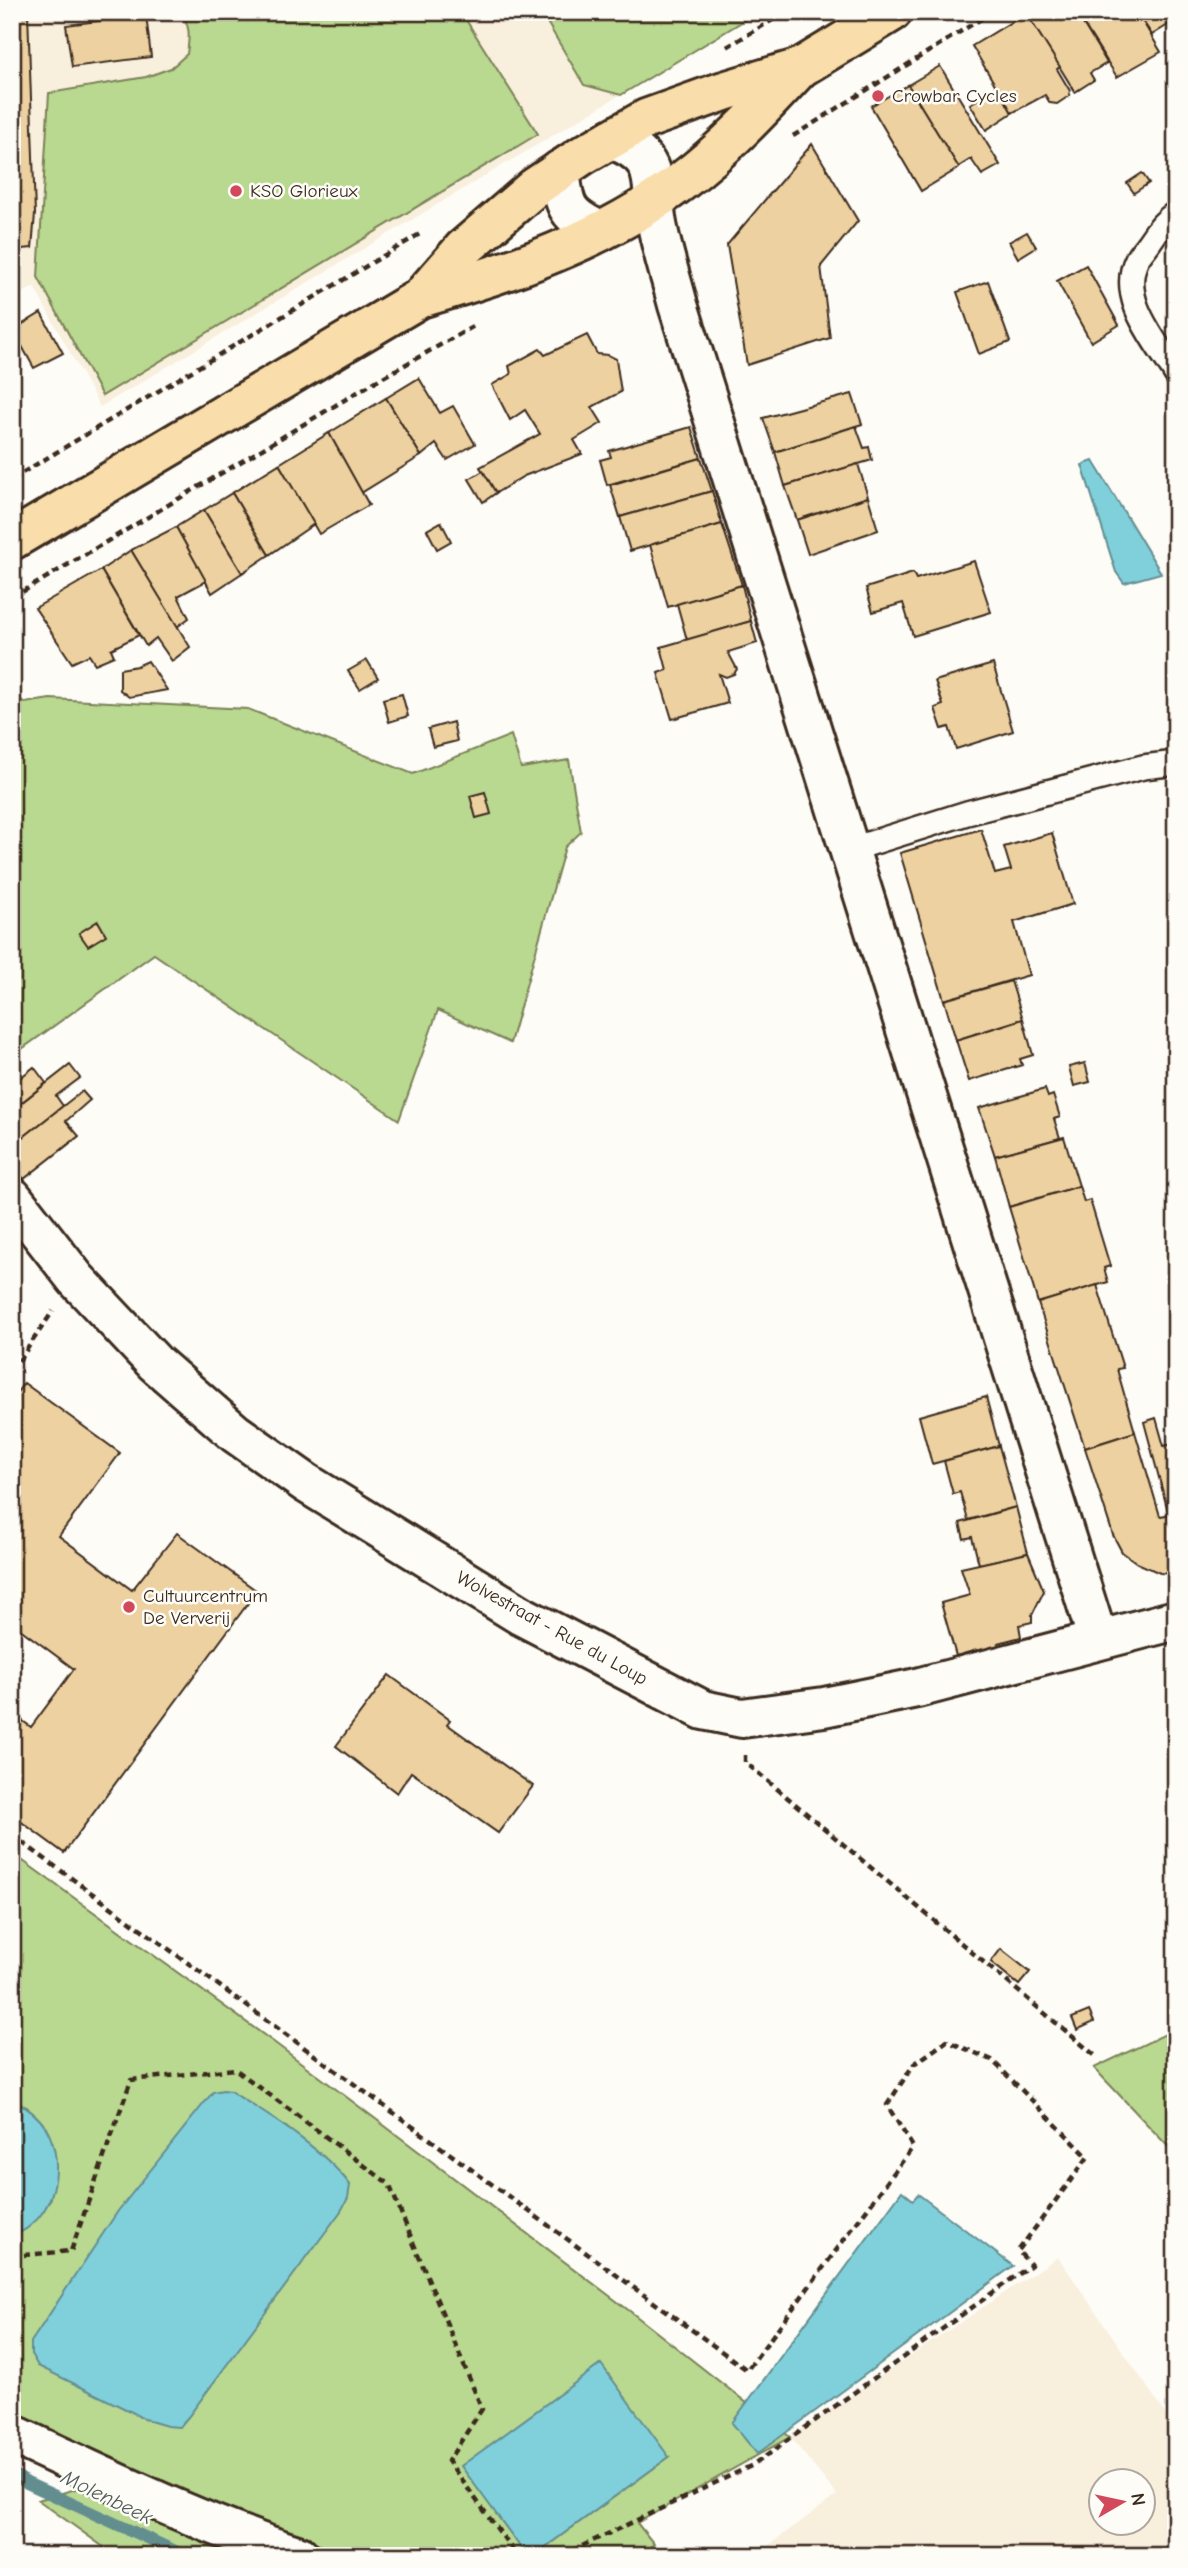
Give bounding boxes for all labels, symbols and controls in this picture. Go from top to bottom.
place label: Crowbar Cycles [892,85,1017,107]
marker: Crowbar Cycles [870,88,886,104]
place label: KSO Glorieux [250,180,359,202]
marker: KSO Glorieux [228,183,244,199]
street label: Wolvestraat - Rue du Loup [453,1566,651,1690]
place label: Cultuurcentrum De Ververij [143,1585,268,1629]
marker: Cultuurcentrum De Ververij [121,1599,137,1615]
water label: Molenbeek [57,2464,157,2530]
north arrow [1086,2466,1156,2536]
text: N [1126,2492,1150,2507]

